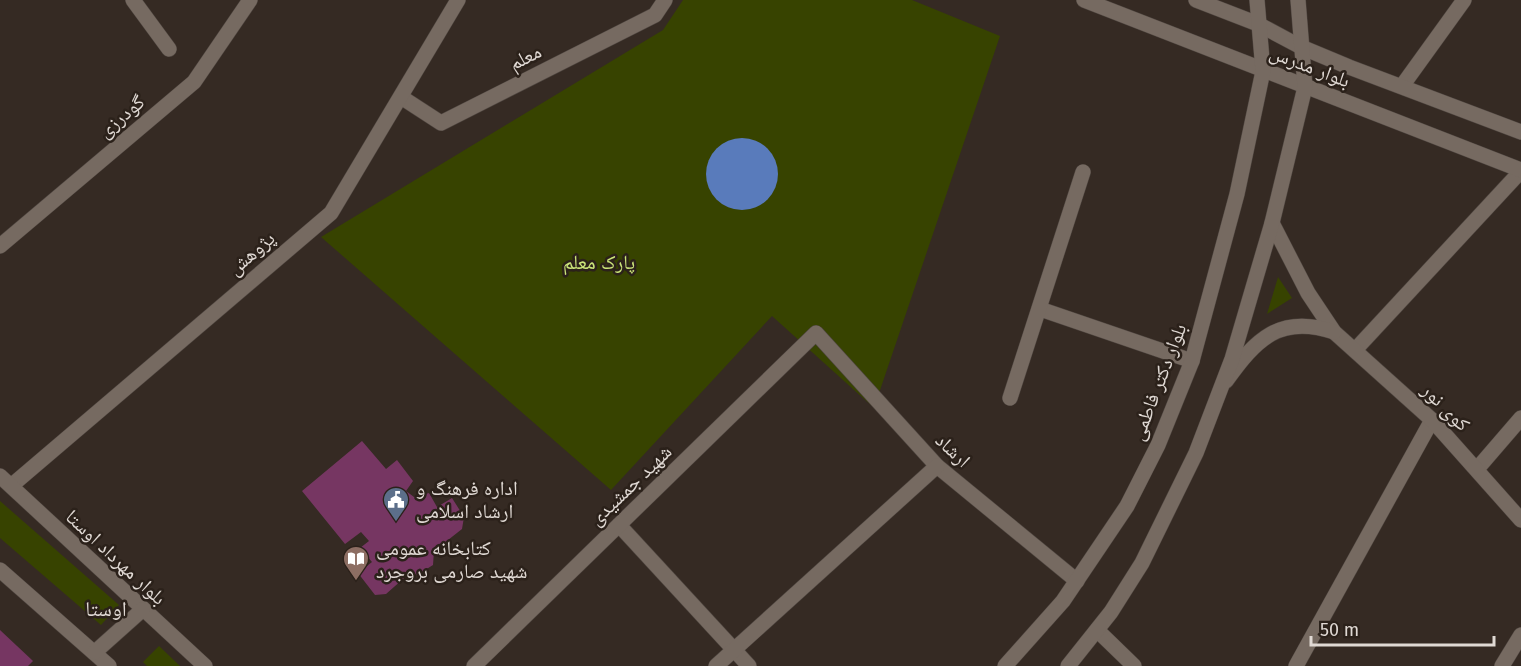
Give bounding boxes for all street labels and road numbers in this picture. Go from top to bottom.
street label: معلم [505,39,546,77]
street label: بلوار مدرس [1266,40,1354,92]
street label: گودرزی [93,89,149,142]
street label: پژوهش [222,226,280,280]
street label: بلوار دکتر فاطمی [1125,320,1191,444]
street label: کوی نور [1416,377,1475,436]
street label: ارشاد [931,428,975,472]
street label: شهید جمشیدی [584,440,676,530]
street label: بلوار مهرداد اوستا [61,504,171,610]

